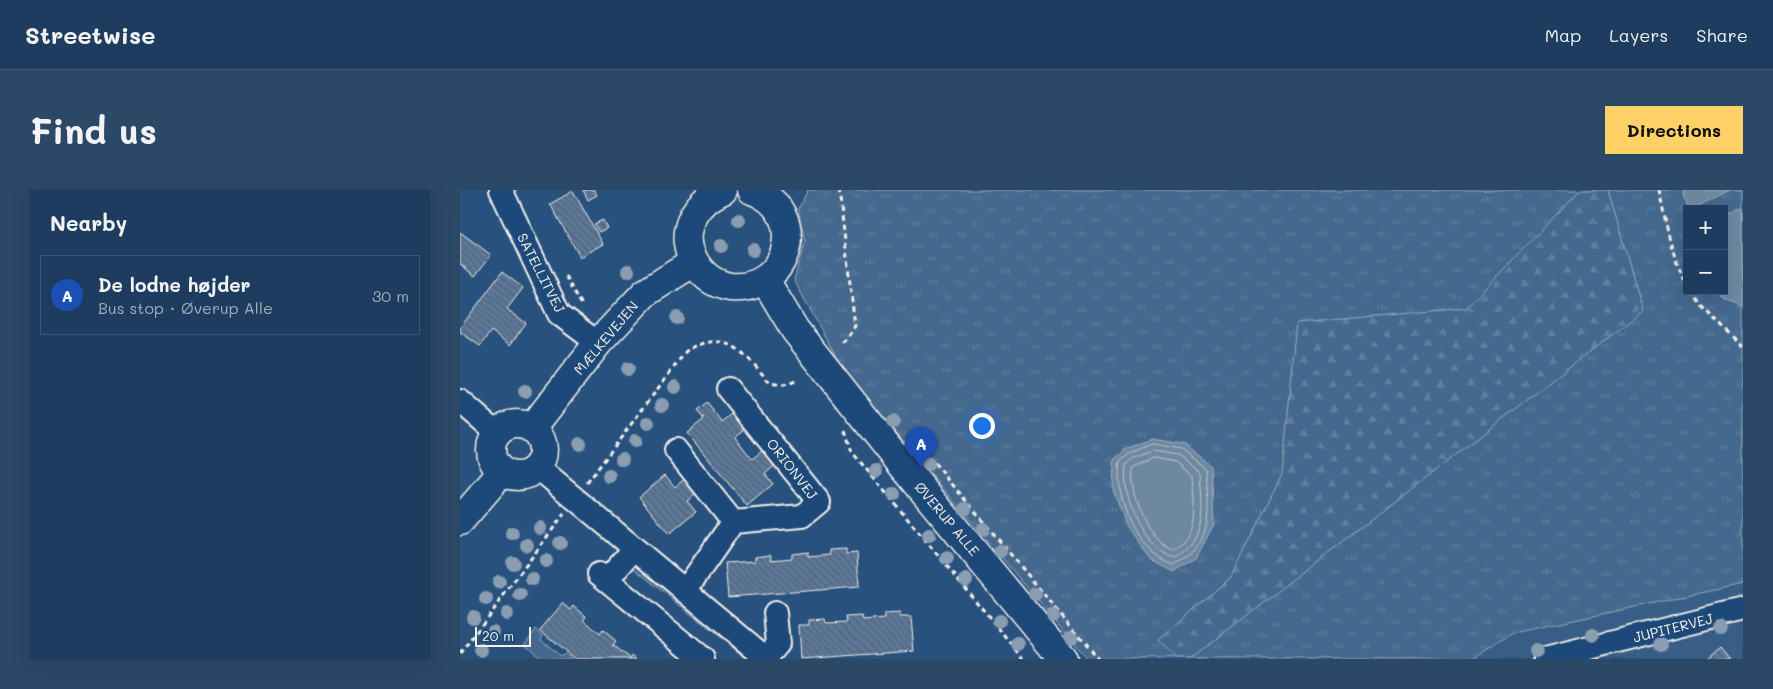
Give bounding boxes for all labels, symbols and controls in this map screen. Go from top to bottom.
text: Streetwise [25,19,155,50]
text: Map [1545,23,1581,47]
text: Layers [1609,23,1668,47]
text: Share [1696,23,1748,47]
button: Directions [1605,106,1743,154]
text: Find us [30,107,157,153]
map controls [1683,205,1728,295]
button: + [1683,205,1728,250]
text: Nearby [50,209,127,236]
street label: SATELLITVEJ [513,230,570,316]
button: − [1683,250,1728,295]
text: De lodne højder [98,272,251,297]
text: A [61,285,73,306]
text: 30 m [372,285,409,306]
text: Bus stop · Øverup Alle [98,297,273,318]
street label: MÆLKEVEJEN [569,297,642,379]
your location [969,413,995,439]
pin: A [905,427,937,468]
street label: ORIONVEJ [763,434,822,503]
street label: ØVERUP ALLE [911,478,984,560]
street label: JUPITERVEJ [1631,608,1715,647]
scale bar [475,624,531,647]
text: 20 m [482,626,514,645]

